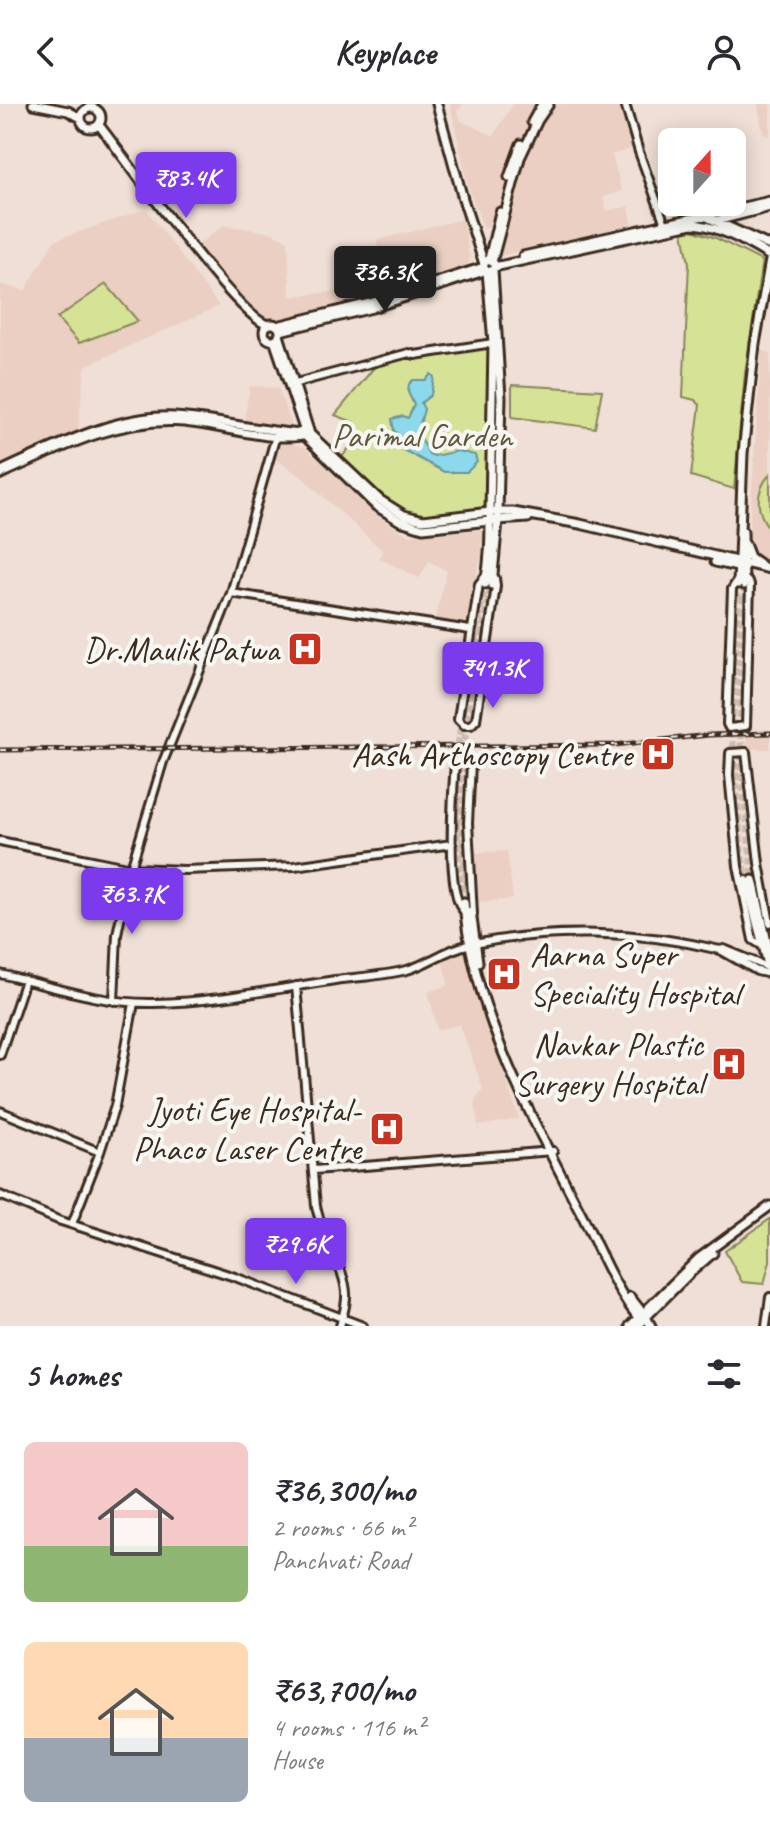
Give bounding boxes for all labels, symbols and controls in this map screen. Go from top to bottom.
text: Keyplace [334,29,436,75]
icon: back [24,30,68,74]
icon: person [702,30,746,74]
north arrow [658,128,746,216]
map controls [658,128,746,216]
pin: ₹83.4K [121,152,251,220]
text: ₹83.4K [153,161,219,194]
pin: ₹36.3K [320,246,450,314]
text: ₹36.3K [352,255,418,288]
park label: Parimal Garden [332,414,514,457]
place label: Dr.Maulik Patwa [84,628,281,671]
hospital icon: Dr.Maulik Patwa [286,630,324,668]
pin: ₹41.3K [428,642,558,710]
text: ₹41.3K [460,651,526,684]
place label: Aash Arthoscopy Centre [352,733,635,776]
hospital icon: Aash Arthoscopy Centre [639,735,677,773]
pin: ₹63.7K [67,868,197,936]
text: ₹63.7K [99,877,165,910]
place label: Aarna Super Speciality Hospital [530,933,746,1015]
hospital icon: Aarna Super Speciality Hospital [485,955,523,993]
place label: Navkar Plastic Surgery Hospital [515,1023,709,1105]
hospital icon: Navkar Plastic Surgery Hospital [710,1045,748,1083]
place label: Jyoti Eye Hospital- Phaco Laser Centre [133,1088,363,1170]
hospital icon: Jyoti Eye Hospital- Phaco Laser Centre [368,1110,406,1148]
pin: ₹29.6K [231,1218,361,1286]
text: ₹29.6K [263,1227,329,1260]
icon: filters [702,1352,746,1396]
text: 5 homes [24,1353,119,1396]
text: ₹36,300/mo [272,1468,415,1511]
icon: home [88,1474,184,1570]
text: 2 rooms · 66 m² [272,1511,413,1544]
text: Panchvati Road [272,1544,409,1577]
text: ₹63,700/mo [272,1668,415,1711]
icon: home [88,1674,184,1770]
text: 4 rooms · 116 m² [272,1711,424,1744]
text: House [272,1744,323,1777]

